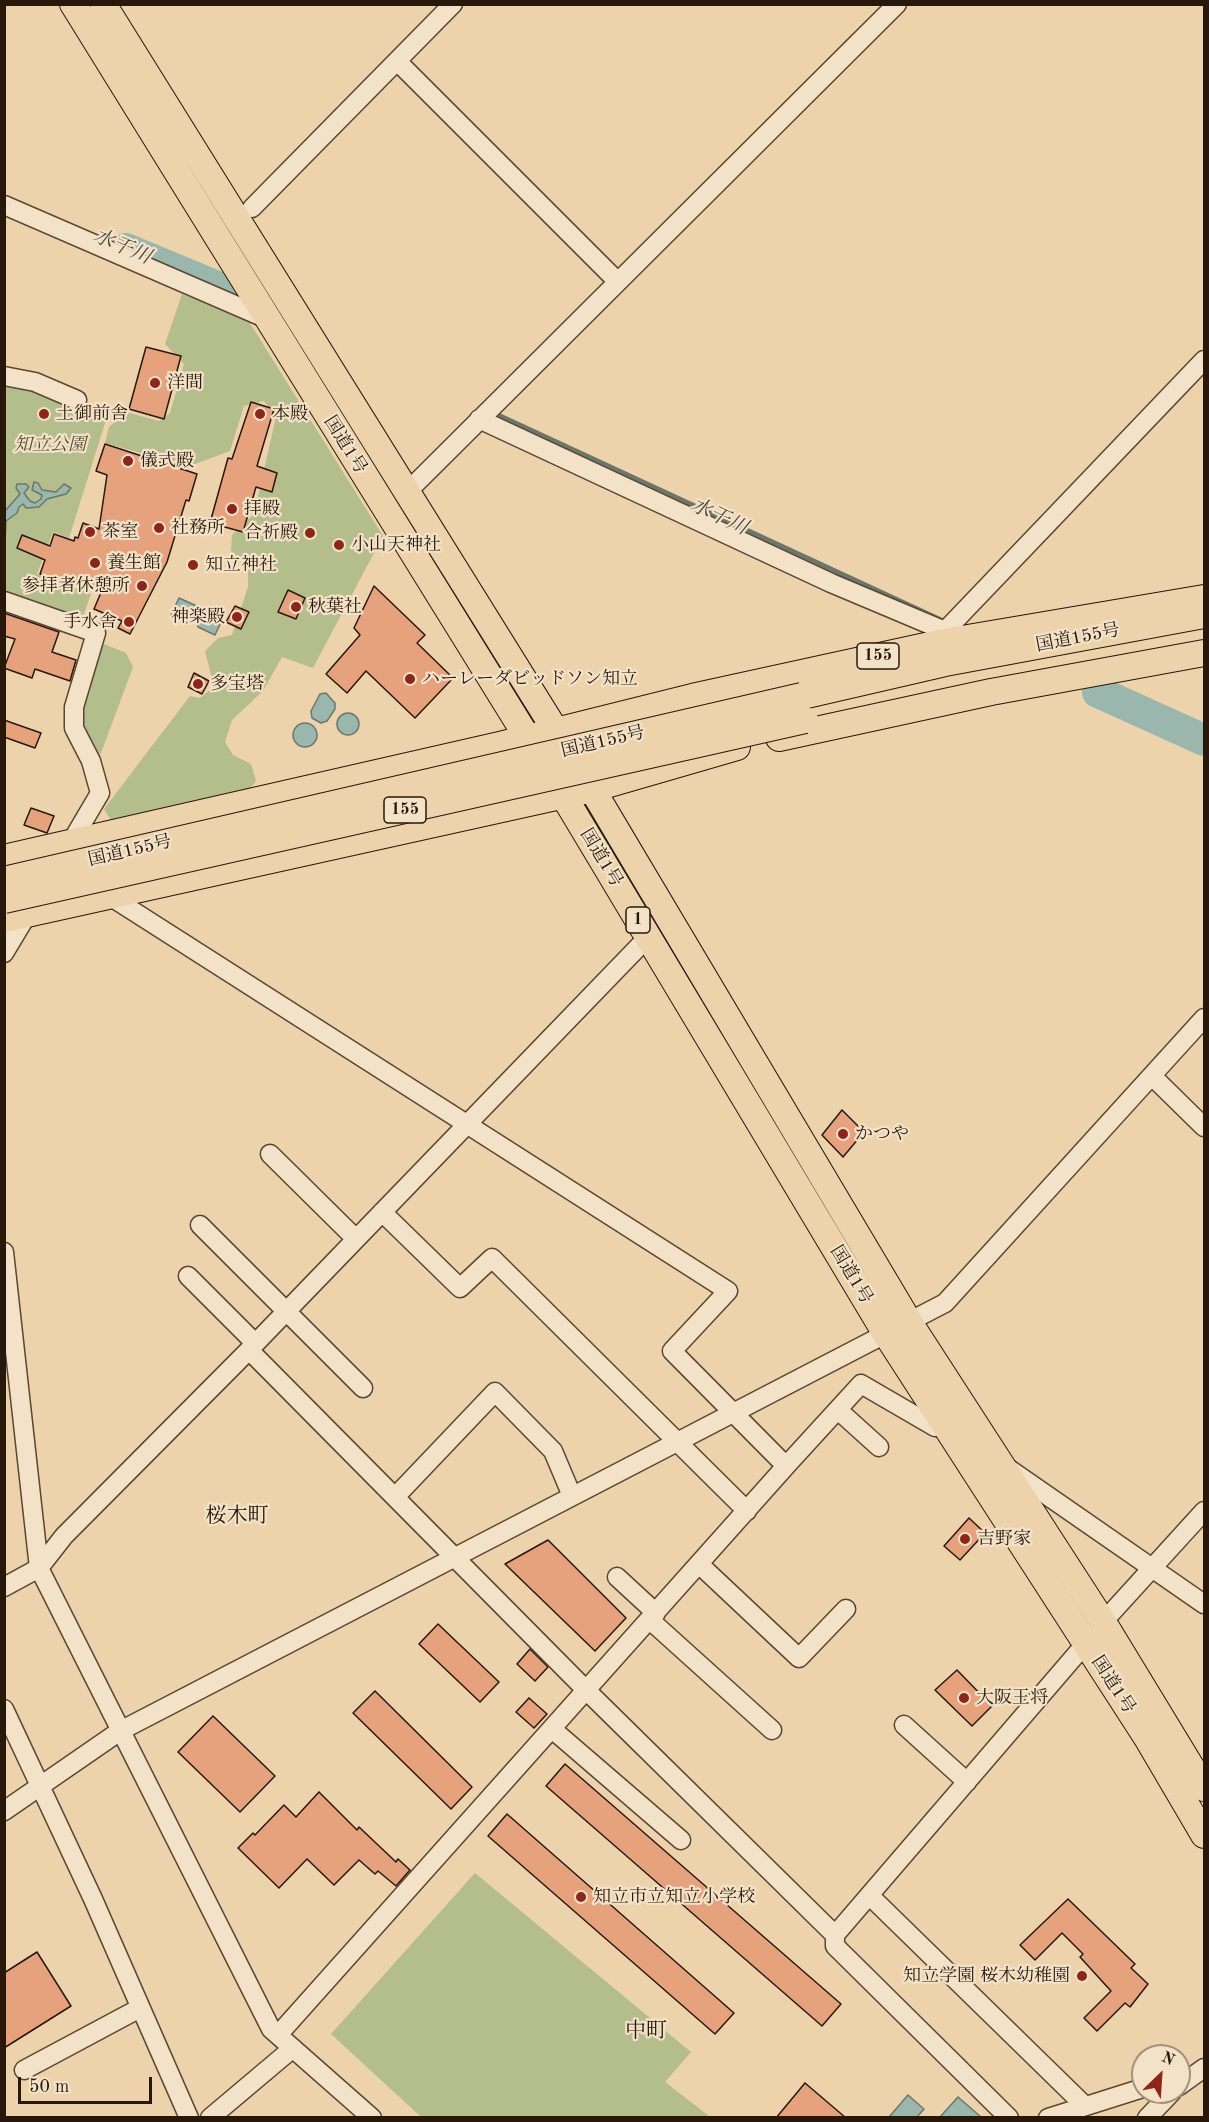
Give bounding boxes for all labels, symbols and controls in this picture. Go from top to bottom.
water label: 水干川 [90,224,154,270]
place label: 洋間 [167,372,203,394]
marker: 洋間 [148,376,162,390]
place label: 土御前舎 [56,403,128,425]
place label: 本殿 [272,403,308,425]
marker: 土御前舎 [37,407,51,421]
marker: 本殿 [253,407,267,421]
street label: 国道1号 [319,412,371,478]
park label: 知立公園 [14,434,86,456]
place label: 儀式殿 [140,450,194,472]
marker: 儀式殿 [121,454,135,468]
water label: 水干川 [687,493,751,541]
place label: 拝殿 [244,498,280,520]
marker: 拝殿 [225,502,239,516]
place label: 社務所 [171,517,225,539]
place label: 茶室 [102,521,138,543]
marker: 社務所 [152,521,166,535]
place label: 合祈殿 [244,522,298,544]
marker: 茶室 [83,525,97,539]
marker: 合祈殿 [303,526,317,540]
place label: 小山天神社 [351,534,441,556]
marker: 小山天神社 [332,538,346,552]
place label: 養生館 [107,552,161,574]
place label: 知立神社 [205,554,277,576]
marker: 養生館 [88,556,102,570]
marker: 知立神社 [186,558,200,572]
place label: 参拝者休憩所 [22,575,130,597]
marker: 参拝者休憩所 [135,579,149,593]
place label: 秋葉社 [308,596,362,618]
marker: 秋葉社 [289,600,303,614]
place label: 神楽殿 [171,606,225,628]
marker: 神楽殿 [230,610,244,624]
place label: 手水舎 [63,611,117,633]
marker: 手水舎 [122,615,136,629]
street label: 国道155号 [1034,619,1122,657]
road number: 155 [857,643,899,669]
place label: ハーレーダビッドソン知立 [422,668,638,690]
marker: ハーレーダビッドソン知立 [403,672,417,686]
place label: 多宝塔 [210,673,264,695]
marker: 多宝塔 [191,677,205,691]
street label: 国道155号 [559,722,647,762]
road number: 155 [384,797,426,823]
street label: 国道1号 [575,825,627,891]
street label: 国道155号 [86,831,174,871]
road number: 1 [626,907,650,933]
place label: かつや [855,1123,909,1145]
marker: かつや [836,1127,850,1141]
street label: 国道1号 [825,1242,877,1308]
district label: 桜木町 [206,1503,268,1529]
place label: 吉野家 [977,1528,1031,1550]
marker: 吉野家 [958,1532,972,1546]
street label: 国道1号 [1086,1652,1140,1718]
place label: 大阪王将 [976,1687,1048,1709]
marker: 大阪王将 [957,1691,971,1705]
place label: 知立市立知立小学校 [593,1886,755,1908]
marker: 知立市立知立小学校 [574,1890,588,1904]
place label: 知立学園 桜木幼稚園 [903,1965,1070,1987]
marker: 知立学園 桜木幼稚園 [1075,1969,1089,1983]
district label: 中町 [625,2018,667,2044]
north arrow [1131,2044,1191,2104]
text: N [1159,2050,1177,2069]
scale bar [21,2065,154,2103]
text: 50 m [29,2078,69,2096]

